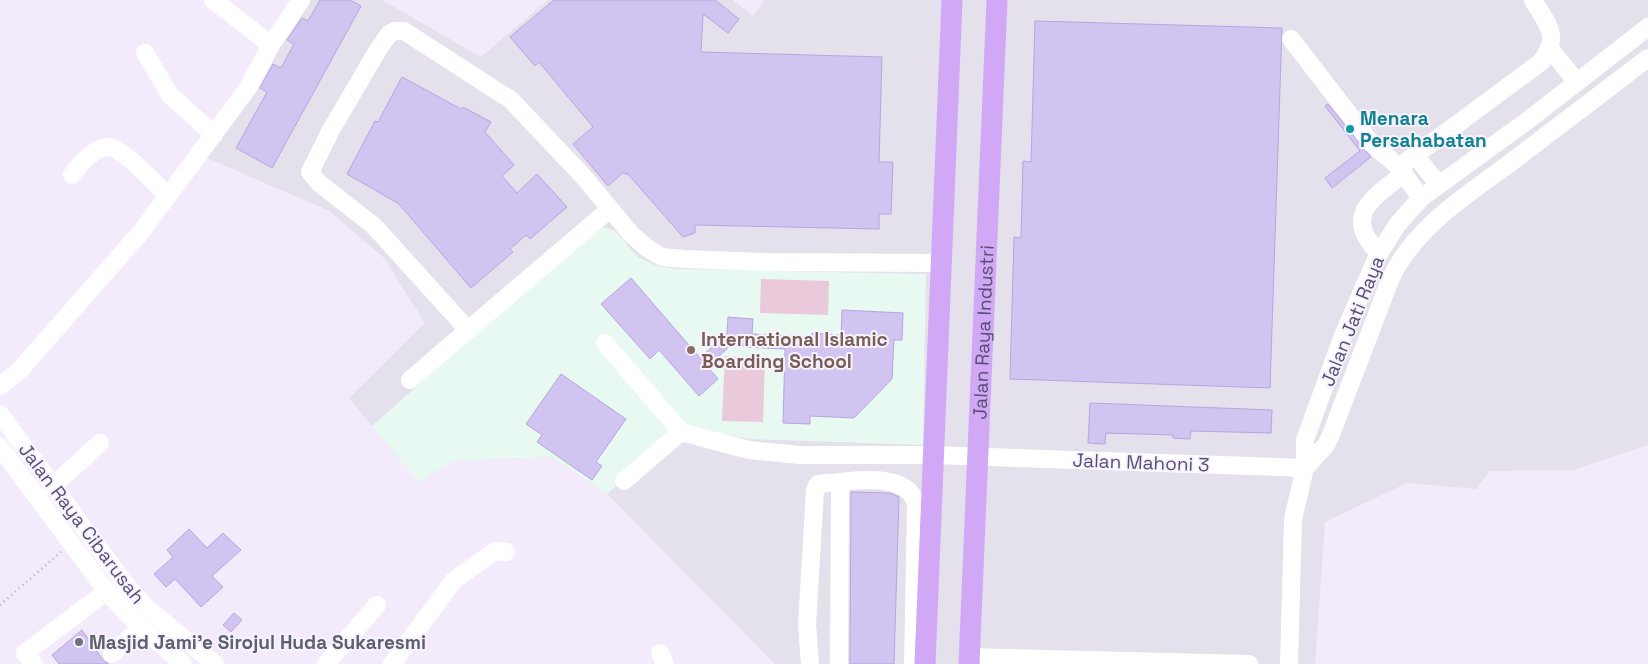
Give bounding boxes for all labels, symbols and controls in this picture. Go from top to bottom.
place label: Menara Persahabatan [1360,106,1487,153]
marker: Menara Persahabatan [1344,123,1356,135]
street label: Jalan Raya Industri [967,245,1000,420]
street label: Jalan Jati Raya [1315,252,1390,390]
place label: International Islamic Boarding School [701,327,888,374]
marker: International Islamic Boarding School [685,344,697,356]
street label: Jalan Raya Cibarusah [13,438,150,609]
street label: Jalan Mahoni 3 [1072,448,1210,477]
place label: Masjid Jami'e Sirojul Huda Sukaresmi [89,630,426,655]
marker: Masjid Jami'e Sirojul Huda Sukaresmi [73,636,85,648]

